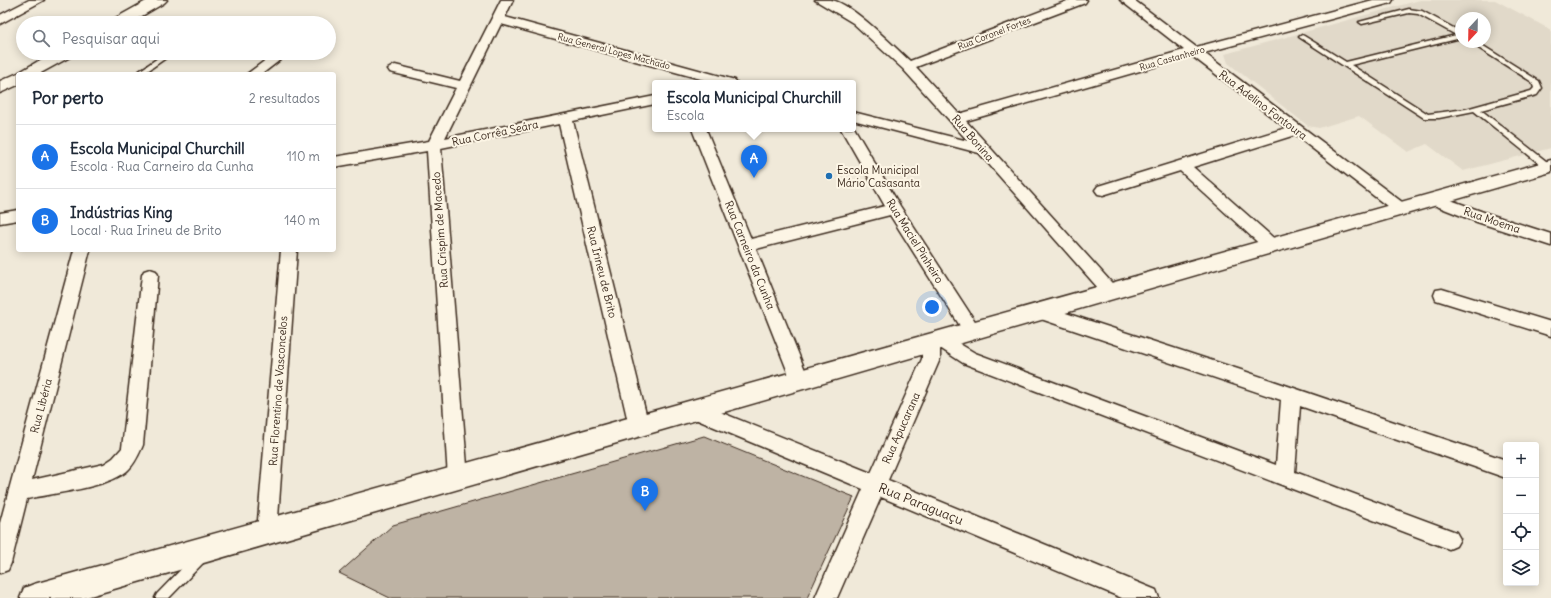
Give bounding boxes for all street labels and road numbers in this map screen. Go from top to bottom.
street label: Rua Coronel Fortes [956,14,1032,52]
street label: Rua General Lopes Machado [557,31,671,71]
street label: Rua Castanheiro [1138,43,1206,73]
street label: Rua Adelino Fontoura [1216,67,1310,143]
street label: Rua Bonina [949,112,997,164]
street label: Rua Corrêa Seára [451,117,539,149]
street label: Rua Crispim de Macedo [429,171,451,289]
street label: Rua Maciel Pinheiro [883,196,947,286]
street label: Rua Carneiro da Cunha [722,199,778,311]
street label: Rua Moema [1462,204,1522,236]
street label: Rua Irineu de Brito [584,225,620,319]
street label: Rua Florentino de Vasconcelos [266,315,290,467]
street label: Rua Libéria [27,377,55,435]
street label: Rua Apucarana [879,390,923,466]
street label: Rua Paraguaçu [876,479,966,529]

